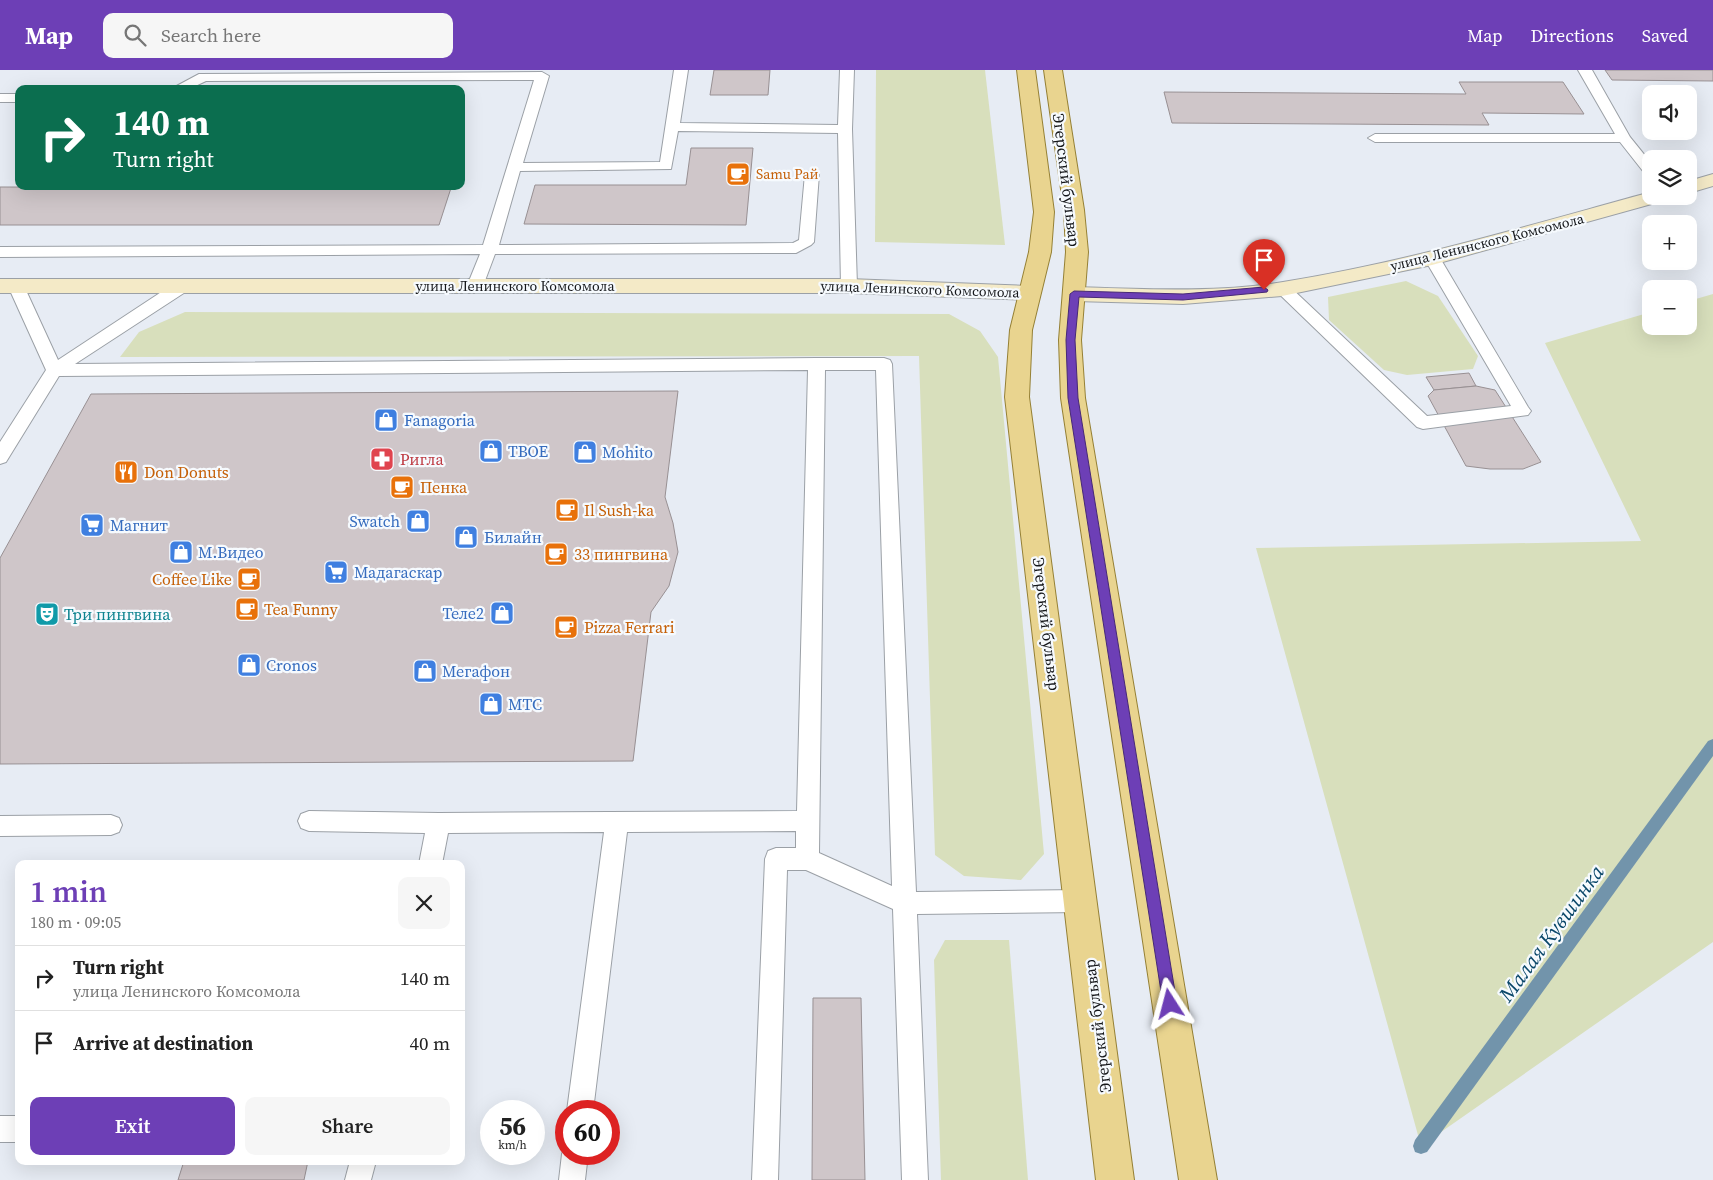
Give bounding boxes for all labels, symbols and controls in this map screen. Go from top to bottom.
search box [103,13,453,58]
text: Map [25,19,73,52]
icon: search [121,21,149,49]
text: Search here [161,22,261,48]
text: Map [1467,23,1503,48]
text: Directions [1531,23,1614,48]
text: Saved [1642,23,1688,48]
map controls [1642,85,1697,335]
button: sound [1642,85,1697,140]
text: 140 m [113,99,209,147]
icon: right [30,105,95,170]
street label: Эгерский бульвар [1048,112,1086,248]
text: Turn right [113,144,214,174]
button: layers [1642,150,1697,205]
cafe icon: Samu Рай [725,161,751,187]
place label: Samu Рай [756,164,819,184]
street label: улица Ленинского Комсомола [1388,208,1587,276]
button: + [1642,215,1697,270]
pin [1243,239,1285,290]
icon: arrive [1250,246,1278,274]
street label: улица Ленинского Комсомола [415,276,615,296]
street label: улица Ленинского Комсомола [820,276,1021,302]
button: − [1642,280,1697,335]
shop icon: Fanagoria [373,407,399,433]
place label: Fanagoria [404,409,476,431]
shop icon: ТВОЕ [478,438,504,464]
shop icon: Mohito [572,439,598,465]
place label: ТВОЕ [508,440,548,462]
place label: Mohito [602,441,653,463]
pharmacy icon: Ригла [369,446,395,472]
place label: Ригла [400,448,444,470]
restaurant icon: Don Donuts [113,459,139,485]
place label: Don Donuts [144,461,229,483]
cafe icon: Пенка [389,474,415,500]
place label: Пенка [420,476,468,498]
cafe icon: Il Sush-ka [554,497,580,523]
place label: Il Sush-ka [584,499,655,521]
shop icon: Swatch [405,508,431,534]
place label: Swatch [350,510,400,532]
supermarket icon: Магнит [79,512,105,538]
place label: Магнит [110,514,169,536]
shop icon: Билайн [453,524,479,550]
place label: Билайн [484,526,542,548]
shop icon: М.Видео [168,539,194,565]
place label: М.Видео [198,541,264,563]
cafe icon: 33 пингвина [543,541,569,567]
place label: 33 пингвина [574,543,669,565]
street label: Эгерский бульвар [1028,556,1066,692]
supermarket icon: Мадагаскар [323,559,349,585]
place label: Мадагаскар [354,561,442,583]
cafe icon: Coffee Like [236,566,262,592]
place label: Coffee Like [152,568,232,590]
cafe icon: Tea Funny [234,596,260,622]
place label: Tea Funny [264,598,339,620]
shop icon: Теле2 [489,600,515,626]
theatre icon: Три пингвина [34,601,60,627]
place label: Теле2 [442,602,484,624]
place label: Три пингвина [64,603,171,625]
cafe icon: Pizza Ferrari [553,614,579,640]
place label: Pizza Ferrari [584,616,675,638]
shop icon: Cronos [236,652,262,678]
place label: Cronos [266,654,317,676]
shop icon: Мегафон [412,658,438,684]
place label: Мегафон [442,660,510,682]
shop icon: МТС [478,691,504,717]
place label: МТС [508,693,542,715]
water label: Малая Кувшинка [1491,859,1611,1008]
text: 1 min [30,871,107,912]
button: close [398,877,450,929]
text: 180 m · 09:05 [30,911,121,933]
text: Turn right [73,954,164,980]
street label: Эгерский бульвар [1078,958,1116,1094]
icon: right [30,964,58,992]
text: 140 m [400,965,450,991]
position arrow [1143,977,1195,1029]
text: улица Ленинского Комсомола [73,980,301,1002]
icon: arrive [30,1029,58,1057]
text: Arrive at destination [73,1030,253,1056]
text: 40 m [409,1030,450,1056]
button: Exit [30,1097,235,1155]
button: Share [245,1097,450,1155]
speed limit sign: 60 [555,1100,620,1165]
text: 56 [499,1109,526,1143]
text: km/h [498,1137,527,1153]

